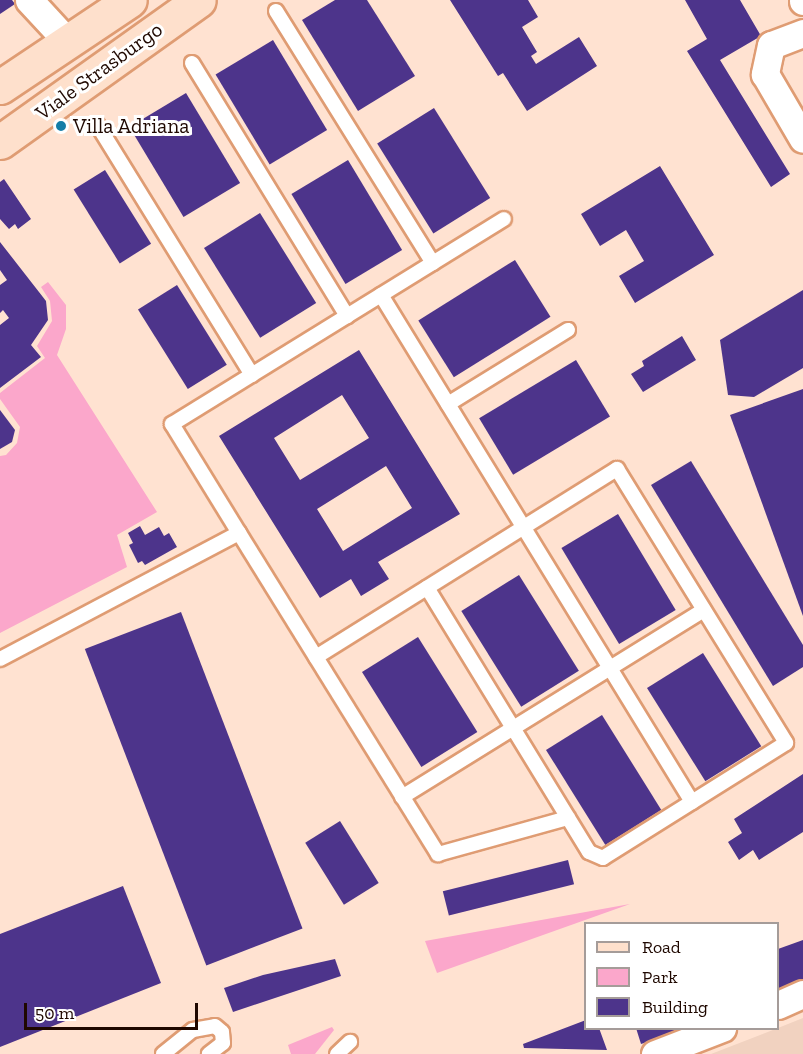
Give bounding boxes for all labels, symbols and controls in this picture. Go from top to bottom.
street label: Viale Strasburgo [31,17,167,125]
place label: Villa Adriana [73,113,190,139]
marker: Villa Adriana [54,119,68,133]
legend [584,922,779,1030]
text: Road [642,936,681,958]
text: Park [642,966,678,988]
scale bar [27,991,201,1029]
text: Building [642,996,708,1018]
text: 50 m [35,1002,74,1024]

